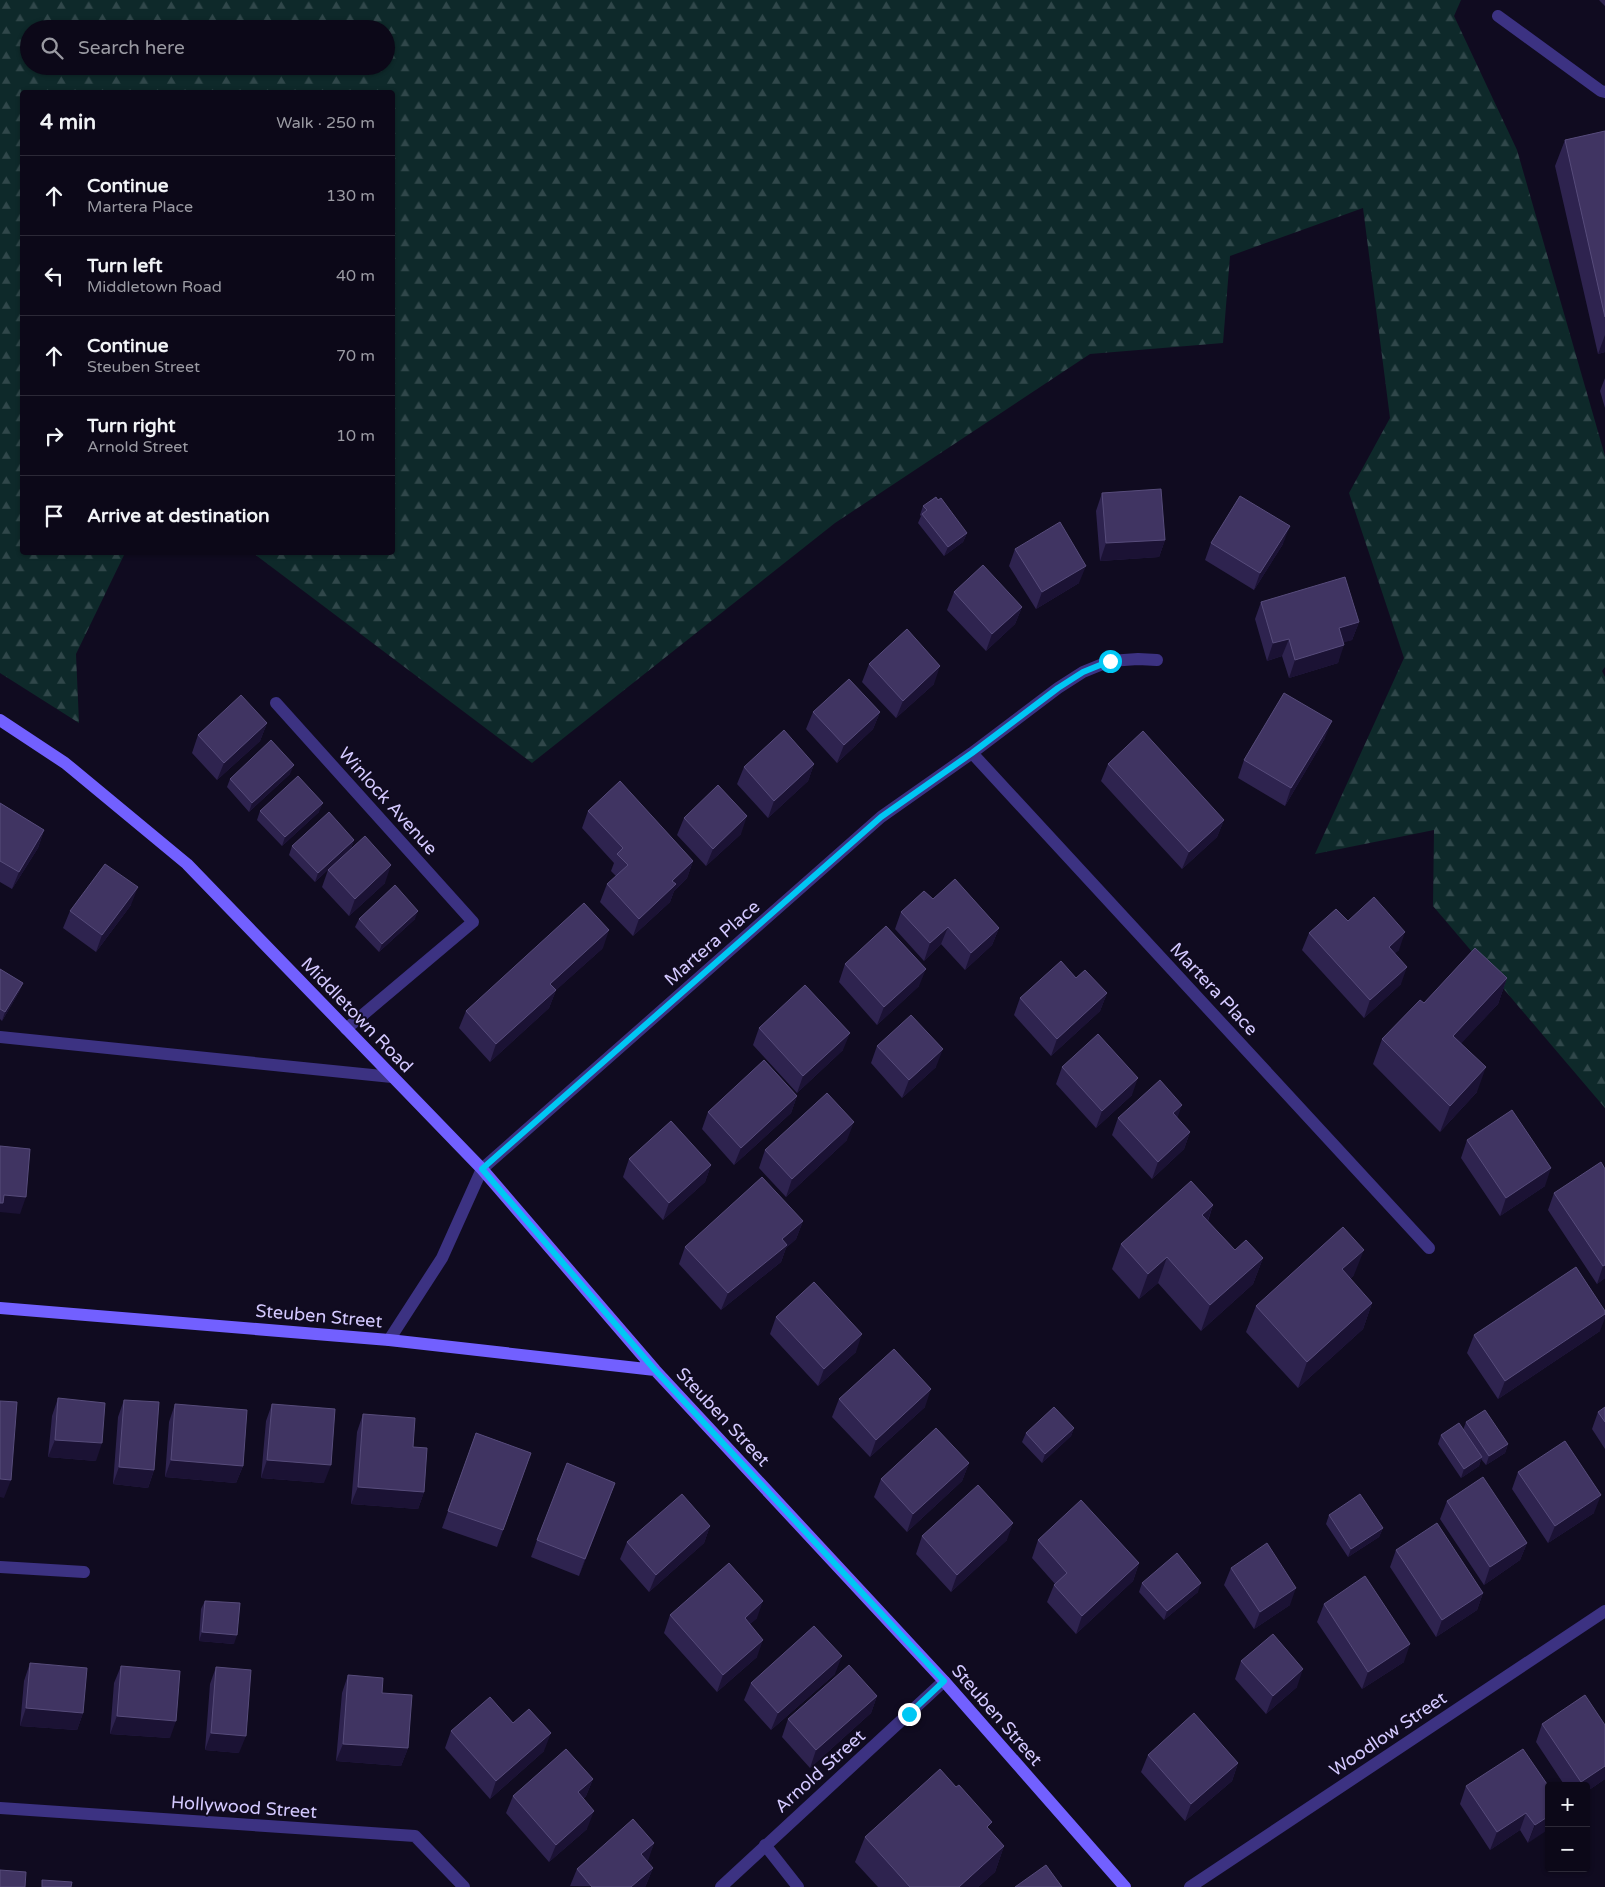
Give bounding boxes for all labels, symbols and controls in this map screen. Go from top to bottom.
search box [20,20,395,75]
icon: search [38,34,66,62]
text: Search here [78,37,185,59]
text: 4 min [40,110,96,135]
text: Walk · 250 m [276,113,375,133]
text: Continue [87,175,169,197]
icon: ahead [40,182,68,210]
text: 130 m [326,186,375,206]
text: Martera Place [87,197,193,217]
text: Turn left [87,255,163,277]
icon: left [40,262,68,290]
text: 40 m [336,266,375,286]
text: Middletown Road [87,277,222,297]
text: Continue [87,335,169,357]
icon: ahead [40,342,68,370]
text: 70 m [336,346,375,366]
text: Steuben Street [87,357,200,377]
text: Turn right [87,415,175,437]
icon: right [40,422,68,450]
text: 10 m [336,426,375,446]
text: Arnold Street [87,437,188,457]
icon: arrive [40,502,68,530]
text: Arrive at destination [87,505,270,527]
route start [1099,650,1122,673]
street label: Winlock Avenue [334,743,442,859]
street label: Martera Place [660,896,764,990]
street label: Martera Place [1165,938,1263,1040]
street label: Middletown Road [296,953,418,1077]
street label: Steuben Street [255,1299,383,1333]
street label: Steuben Street [672,1363,775,1471]
street label: Steuben Street [947,1660,1047,1770]
street label: Woodlow Street [1325,1687,1451,1781]
route end [898,1703,921,1726]
street label: Arnold Street [770,1725,870,1817]
map controls [1545,1782,1590,1872]
button: + [1545,1782,1590,1827]
street label: Hollywood Street [170,1791,318,1823]
button: − [1545,1827,1590,1872]

